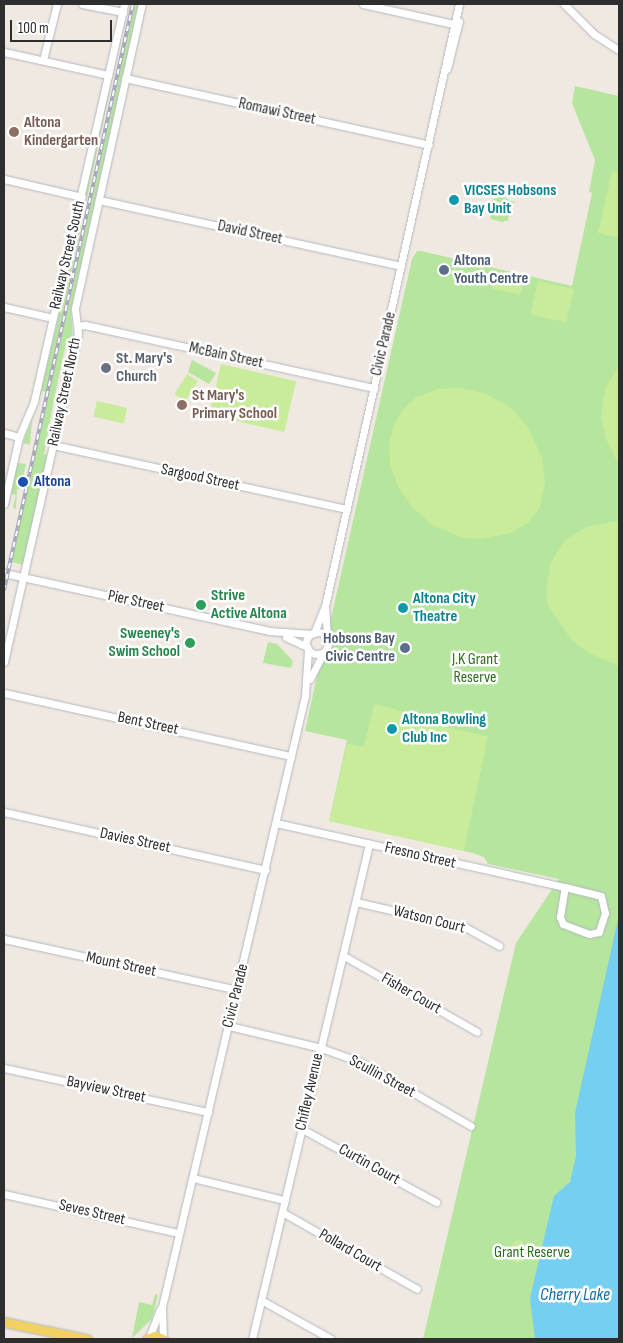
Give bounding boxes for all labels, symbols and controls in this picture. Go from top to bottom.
scale bar [12,10,115,42]
text: 100 m [18,19,49,38]
street label: Romawi Street [237,94,317,130]
place label: Altona Kindergarten [24,113,98,151]
marker: Altona Kindergarten [8,126,20,138]
place label: VICSES Hobsons Bay Unit [464,181,556,219]
marker: VICSES Hobsons Bay Unit [448,194,460,206]
street label: Railway Street South [46,199,90,311]
street label: David Street [216,217,284,249]
place label: Altona Youth Centre [454,251,528,289]
marker: Altona Youth Centre [438,264,450,276]
street label: Civic Parade [367,310,401,378]
street label: Railway Street North [44,336,86,448]
street label: McBain Street [187,339,265,373]
place label: St. Mary's Church [116,349,172,387]
marker: St. Mary's Church [100,362,112,374]
place label: St Mary's Primary School [192,386,277,424]
marker: St Mary's Primary School [176,399,188,411]
street label: Sargood Street [159,460,241,496]
place label: Altona [34,472,71,492]
marker: Altona [16,475,30,489]
place label: Strive Active Altona [211,586,287,624]
street label: Pier Street [106,587,166,617]
place label: Altona City Theatre [413,589,476,627]
marker: Strive Active Altona [195,599,207,611]
marker: Altona City Theatre [397,602,409,614]
place label: Sweeney's Swim School [109,624,180,662]
place label: Hobsons Bay Civic Centre [323,629,395,667]
marker: Sweeney's Swim School [184,637,196,649]
marker: Hobsons Bay Civic Centre [399,642,411,654]
park label: J.K Grant Reserve [452,650,498,688]
street label: Bent Street [116,708,180,740]
place label: Altona Bowling Club Inc [402,710,486,748]
marker: Altona Bowling Club Inc [386,723,398,735]
street label: Davies Street [98,824,172,858]
street label: Fresno Street [383,839,457,873]
street label: Watson Court [391,902,467,938]
street label: Mount Street [84,948,158,982]
street label: Civic Parade [219,962,253,1030]
street label: Fisher Court [378,969,444,1019]
street label: Chifley Avenue [292,1051,328,1133]
street label: Scullin Street [346,1052,418,1102]
street label: Bayview Street [65,1072,147,1108]
street label: Curtin Court [335,1140,403,1190]
street label: Seves Street [57,1196,127,1230]
street label: Pollard Court [315,1225,385,1277]
park label: Grant Reserve [494,1243,570,1263]
water label: Cherry Lake [540,1284,610,1306]

